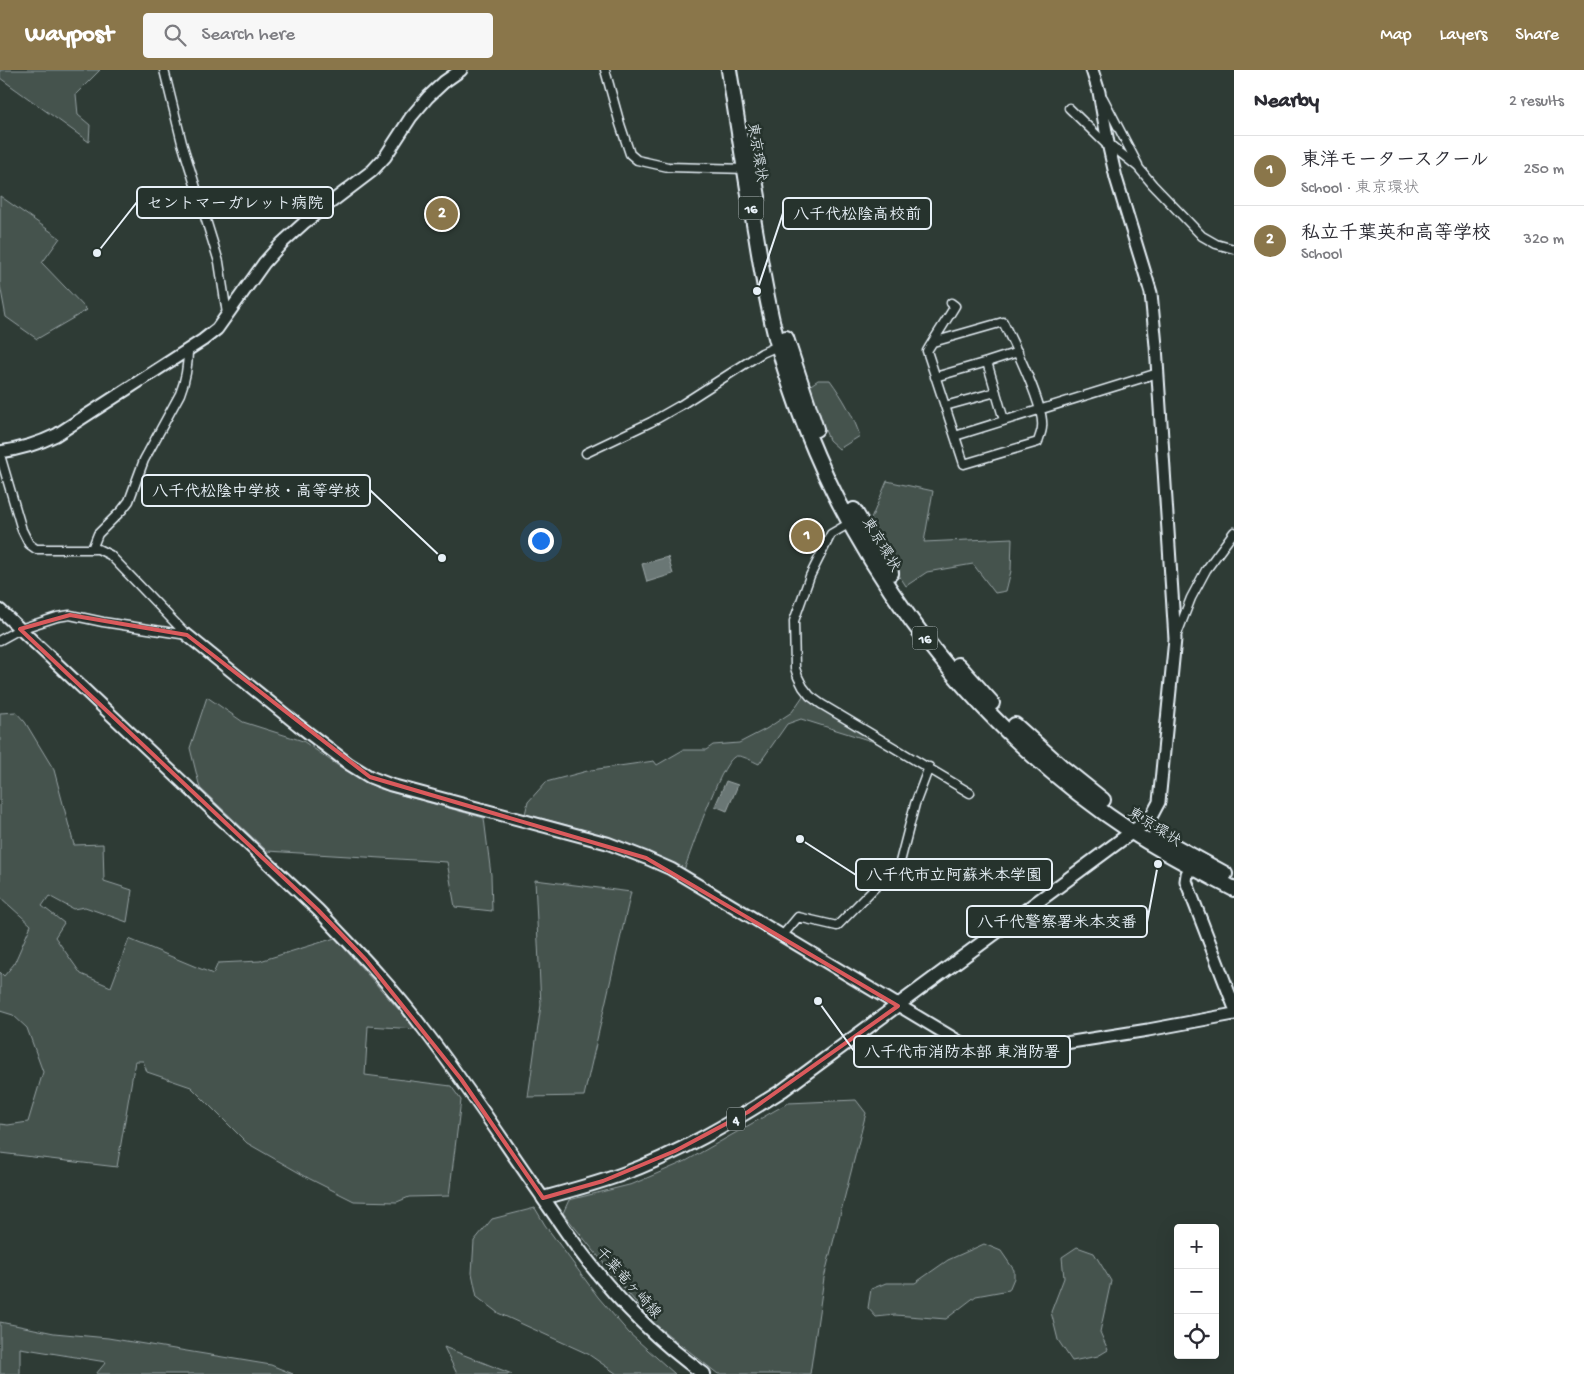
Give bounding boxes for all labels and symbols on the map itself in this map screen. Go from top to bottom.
street label: 東京環状 [742,121,771,183]
callout: セントマーガレット病院 [137,187,333,218]
text: セントマーガレット病院 [147,194,323,215]
pin: 2 [426,195,458,233]
road number: 16 [738,196,764,220]
callout: 八千代松陰高校前 [783,198,931,229]
text: 八千代松陰高校前 [793,205,921,226]
callout: 八千代松陰中学校・高等学校 [142,475,370,506]
text: 八千代松陰中学校・高等学校 [152,482,360,503]
street label: 東京環状 [857,514,904,575]
pin: 1 [791,517,823,555]
your location [528,528,554,554]
road number: 16 [912,626,938,650]
street label: 東京環状 [1124,803,1185,851]
callout: 八千代市立阿蘇米本学園 [856,859,1052,890]
text: 八千代市立阿蘇米本学園 [866,866,1042,887]
callout: 八千代警察署米本交番 [967,906,1147,937]
text: 八千代警察署米本交番 [977,913,1137,934]
callout: 八千代市消防本部 東消防署 [854,1036,1070,1067]
text: 八千代市消防本部 東消防署 [864,1043,1060,1064]
road number: 4 [727,1108,745,1130]
street label: 千葉竜ヶ崎線 [591,1243,665,1323]

